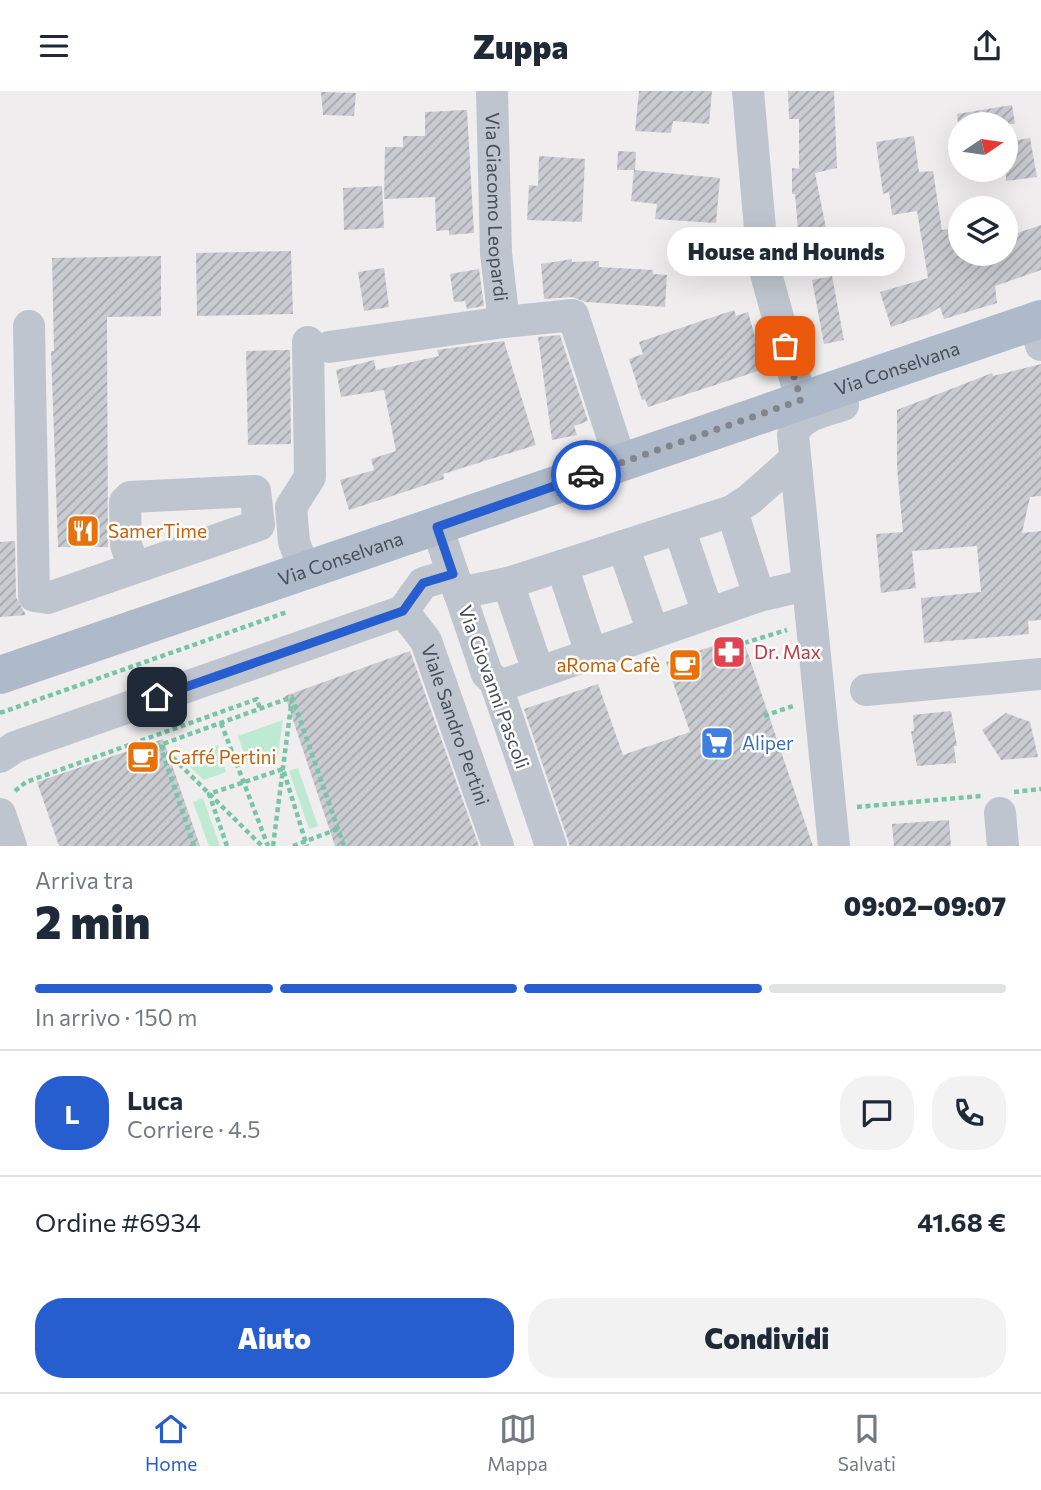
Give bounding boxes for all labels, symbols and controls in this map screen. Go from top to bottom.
text: Zuppa [473,26,568,66]
icon: menu [35,27,73,65]
icon: share [968,27,1006,65]
street label: Via Giacomo Leopardi [482,112,514,303]
north arrow [948,112,1018,182]
map controls [948,112,1018,266]
button: layers [948,196,1018,266]
callout: House and Hounds [666,227,904,276]
text: House and Hounds [687,237,885,265]
pin [755,316,815,376]
icon: bag [766,327,804,365]
street label: Via Conselvana [831,336,962,400]
courier [551,440,621,510]
icon: car [567,456,605,494]
restaurant icon: SamerTime [64,512,102,550]
place label: SamerTime [108,519,207,542]
street label: Via Conselvana [275,526,406,590]
street label: Via Giovanni Pascoli [454,602,535,772]
pharmacy icon: Dr. Max [710,633,748,671]
place label: Dr. Max [754,640,821,663]
street label: Viale Sandro Pertini [417,641,495,809]
cafe icon: aRoma Cafè [666,646,704,684]
place label: aRoma Cafè [556,653,660,676]
pin [127,667,187,727]
icon: home [138,678,176,716]
supermarket icon: Aliper [698,724,736,762]
place label: Aliper [742,731,794,754]
cafe icon: Caffé Pertini [124,738,162,776]
place label: Caffé Pertini [168,745,276,768]
text: Arriva tra [35,866,134,894]
text: 09:02–09:07 [844,890,1006,921]
text: 2 min [35,892,151,948]
text: In arrivo · 150 m [35,1003,197,1031]
button: chat [840,1076,914,1150]
button: phone [932,1076,1006,1150]
text: Luca [127,1084,183,1115]
text: L [64,1098,80,1129]
text: Corriere · 4.5 [127,1115,260,1143]
text: Ordine #6934 [35,1206,201,1237]
text: 41.68 € [917,1206,1006,1237]
button: Aiuto [35,1298,514,1378]
button: Condividi [528,1298,1006,1378]
tab: Home [145,1410,197,1475]
tab: Mappa [487,1410,548,1475]
tab: Salvati [838,1410,896,1475]

